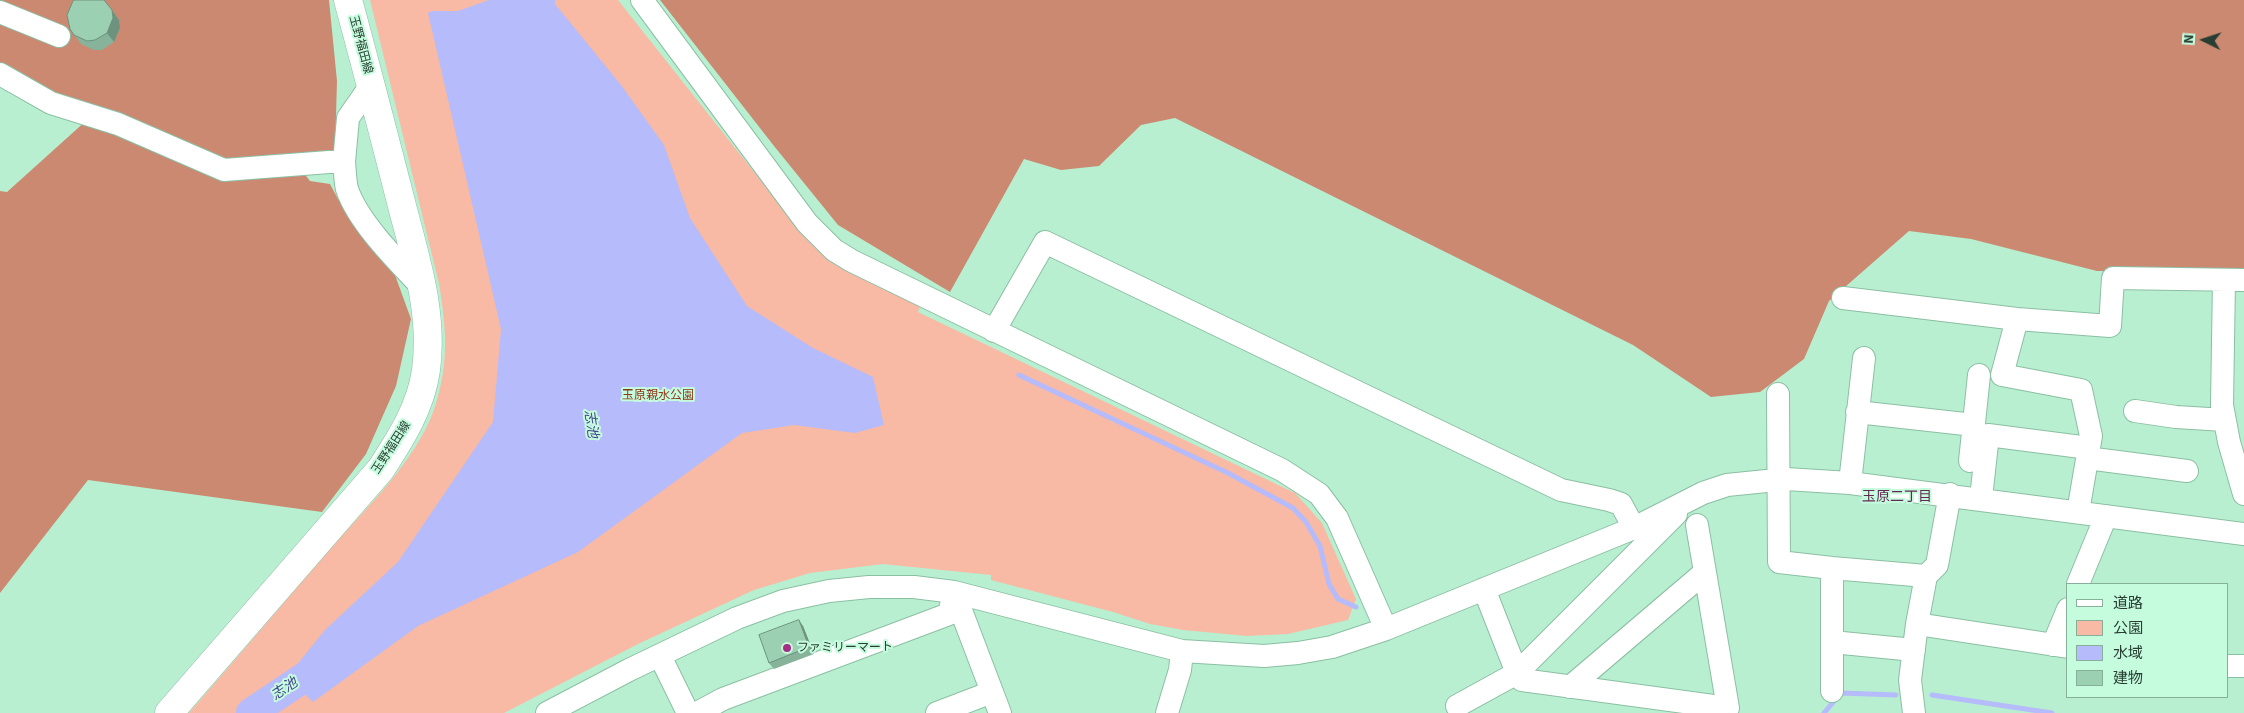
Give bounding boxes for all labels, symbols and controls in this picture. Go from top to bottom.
street label: 玉野福田線 [345,14,375,76]
north arrow [2179,15,2229,65]
text: N [2179,34,2199,44]
park label: 玉原親水公園 [622,389,694,403]
water label: 志池 [580,409,600,439]
street label: 玉野福田線 [370,419,414,477]
district label: 玉原二丁目 [1862,490,1932,506]
legend [2066,583,2229,698]
text: 道路 [2113,593,2143,614]
text: 公園 [2113,618,2143,639]
place label: ファミリーマート [797,641,893,655]
marker: ファミリーマート [781,642,793,654]
text: 水域 [2113,643,2143,664]
text: 建物 [2113,668,2143,689]
water label: 志池 [269,675,301,705]

